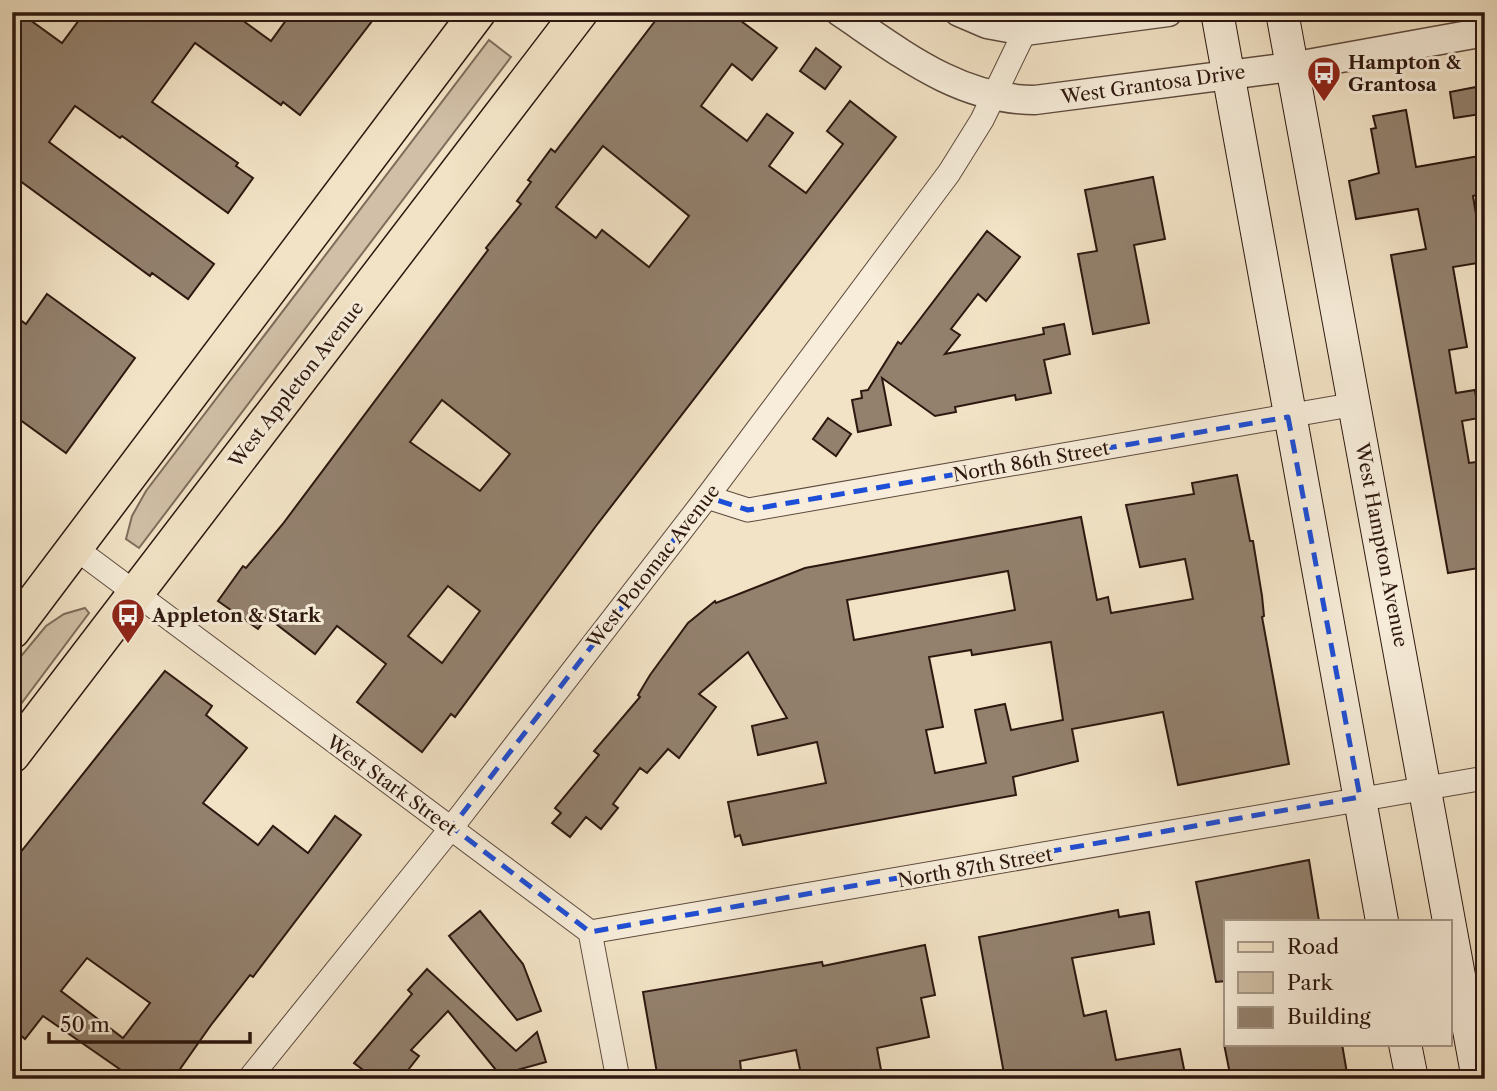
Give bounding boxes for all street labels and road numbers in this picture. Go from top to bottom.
street label: West Grantosa Drive [1058,60,1247,109]
street label: West Appleton Avenue [224,296,369,473]
street label: North 86th Street [951,436,1111,487]
street label: West Hampton Avenue [1350,440,1413,649]
street label: West Potomac Avenue [582,480,724,654]
street label: West Stark Street [321,730,462,841]
street label: North 87th Street [896,843,1055,892]

